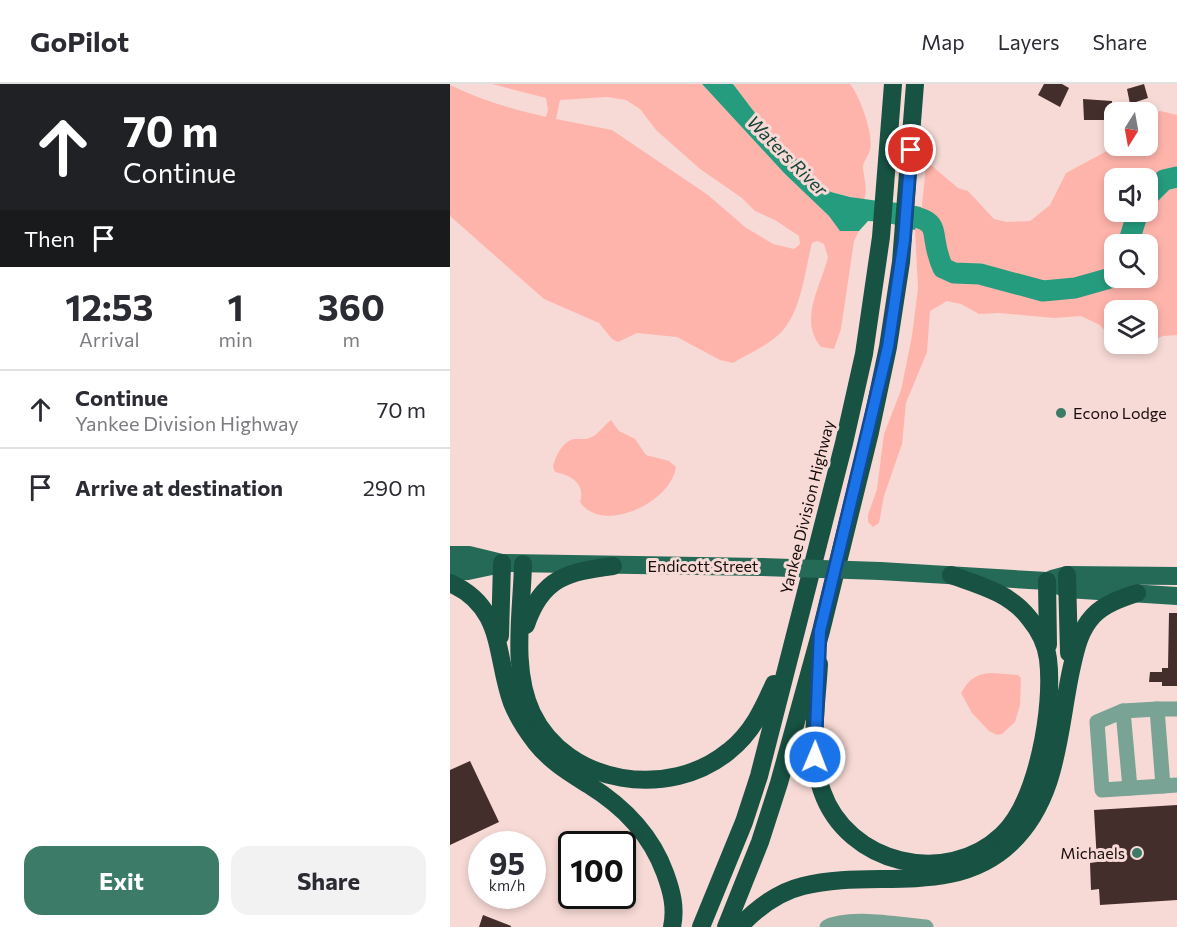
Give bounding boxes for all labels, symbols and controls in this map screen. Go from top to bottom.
text: GoPilot [30,24,129,58]
text: Map [921,29,965,54]
text: Layers [998,29,1060,54]
text: Share [1093,29,1147,54]
north arrow [1104,102,1158,156]
map controls [1104,102,1158,354]
text: 70 m [123,104,218,156]
icon: ahead [24,108,102,186]
water label: Waters River [743,111,833,201]
pin [885,124,936,175]
icon: arrive [894,133,927,166]
text: Continue [123,156,236,189]
button: sound [1104,168,1158,222]
icon: arrive [87,222,120,255]
text: Then [24,225,75,252]
button: search [1104,234,1158,288]
text: 12:53 [65,284,153,328]
text: 1 [227,284,244,328]
text: 360 [318,284,385,328]
button: layers [1104,300,1158,354]
text: Arrival [79,327,140,351]
text: min [219,327,253,351]
text: m [343,327,360,351]
text: Continue [75,384,168,411]
icon: ahead [24,393,57,426]
text: 70 m [377,396,426,423]
place label: Econo Lodge [1073,403,1167,422]
marker: Econo Lodge [1054,406,1068,420]
text: Yankee Division Highway [75,411,299,435]
street label: Yankee Division Highway [776,418,837,596]
icon: arrive [24,471,57,504]
text: Arrive at destination [75,474,283,501]
text: 290 m [363,474,426,501]
street label: Endicott Street [648,556,759,575]
position arrow [783,725,847,789]
speed limit sign: 100 [558,831,636,909]
place label: Michaels [1060,843,1125,862]
text: 95 [489,844,525,881]
button: Exit [24,846,219,915]
button: Share [231,846,426,915]
marker: Michaels [1130,846,1144,860]
text: km/h [489,876,525,894]

